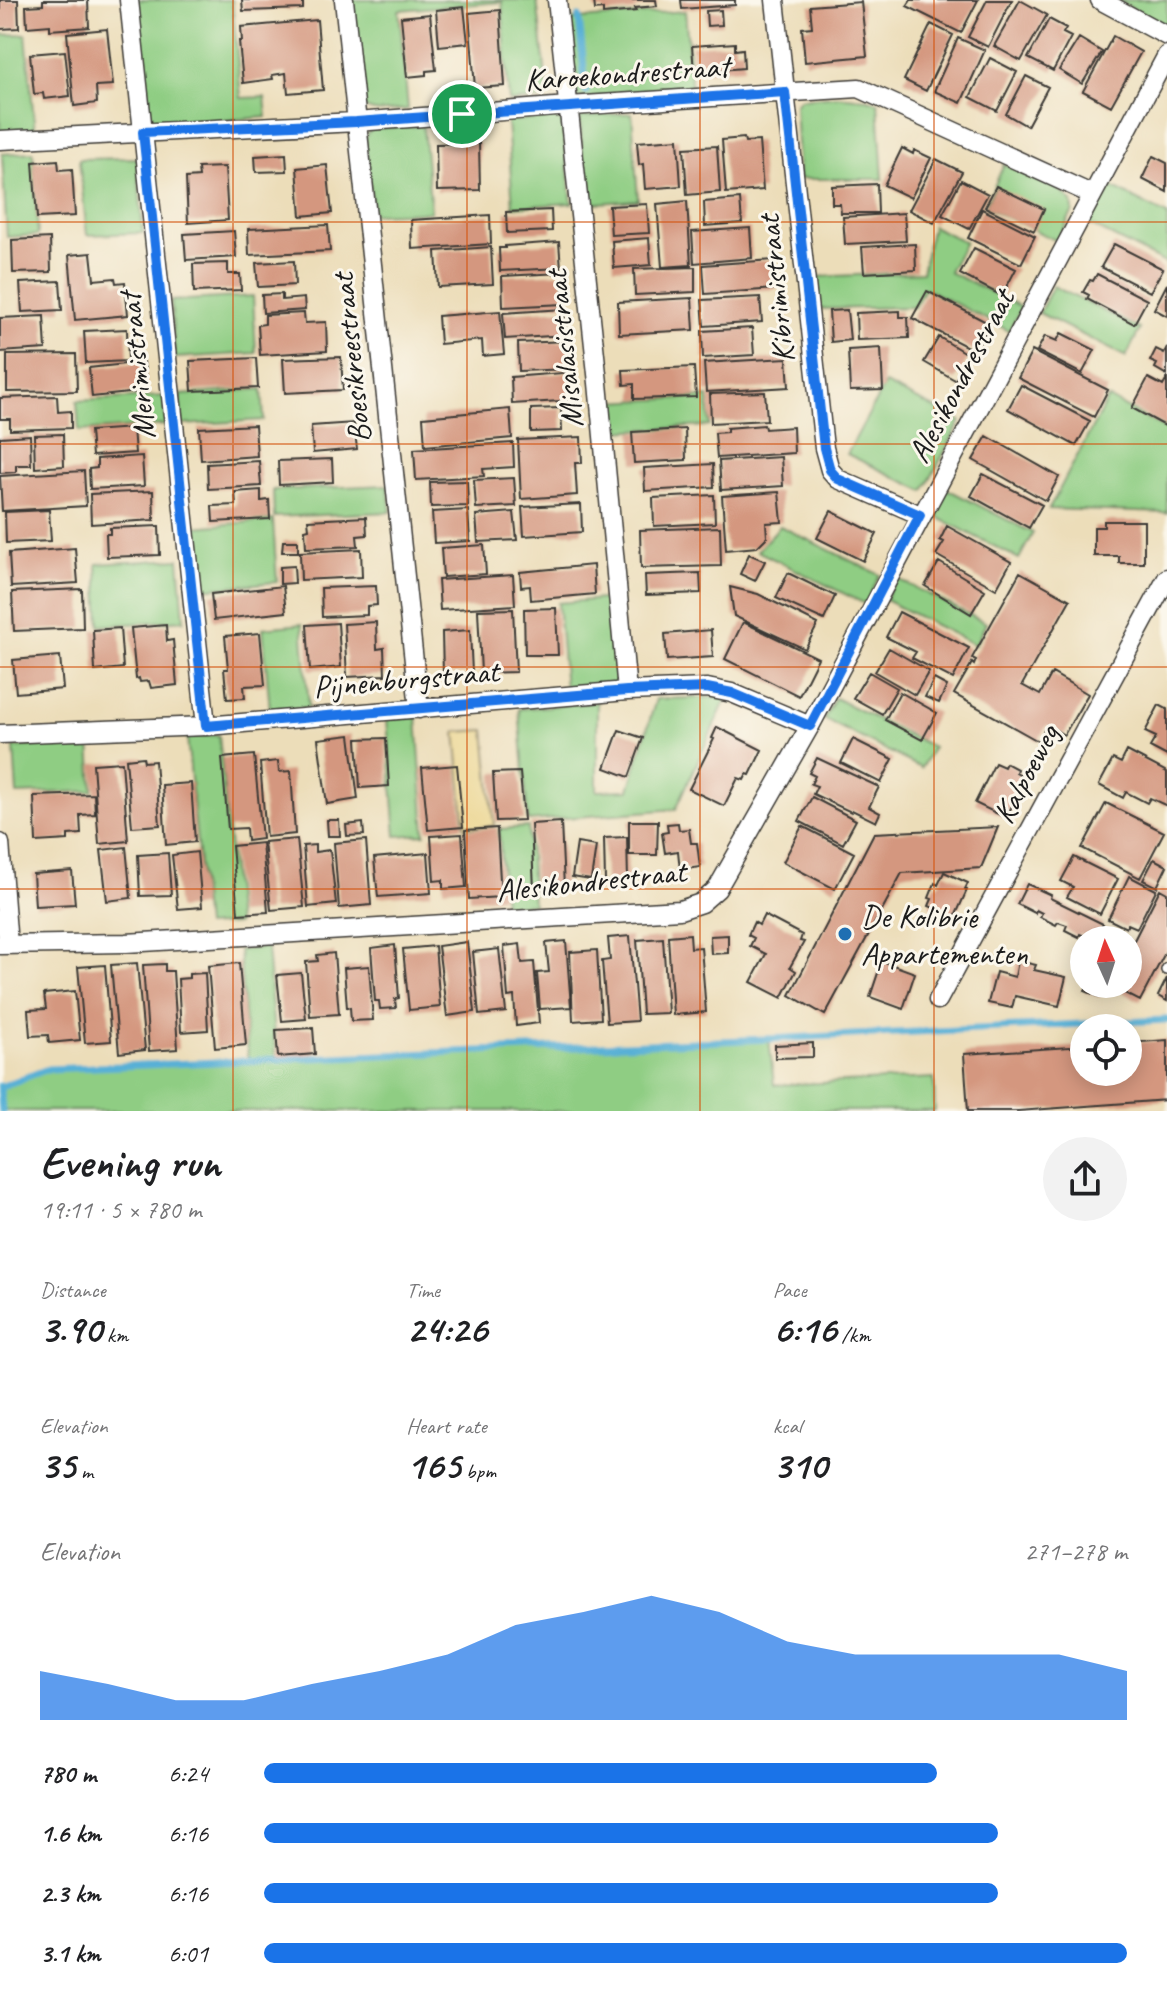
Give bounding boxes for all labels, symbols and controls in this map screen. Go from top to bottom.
street label: Karoekondrestraat [524,45,735,101]
pin [428,80,496,148]
icon: arrive [440,92,484,136]
street label: Kibrimistraat [748,210,804,365]
street label: Misalasistraat [535,265,593,430]
street label: Boesikreestraat [321,268,380,445]
street label: Alesikondrestraat [898,279,1025,470]
street label: Merimistraat [108,286,165,441]
street label: Pijnenburgstraat [312,650,504,708]
street label: Kalpoeweg [983,716,1070,830]
street label: Alesikondrestraat [494,850,691,911]
place label: De Kolibrie Appartementen [861,896,1028,974]
marker: De Kolibrie Appartementen [836,925,854,943]
north arrow [1070,926,1142,998]
map controls [1070,926,1142,1086]
button: locate [1070,1014,1142,1086]
text: Evening run [40,1135,220,1190]
button: share [1043,1137,1127,1221]
text: 19:11 · 5 × 780 m [40,1193,201,1226]
text: Distance [40,1276,106,1304]
text: Time [406,1276,440,1304]
text: Pace [773,1276,807,1304]
text: 3.90 [40,1304,101,1354]
text: 24:26 [406,1304,487,1354]
text: 6:16 [773,1304,836,1354]
text: km [101,1321,128,1349]
text: /km [836,1321,870,1349]
text: Elevation [40,1412,108,1440]
text: Heart rate [406,1412,487,1440]
text: kcal [773,1412,802,1440]
text: 35 [40,1440,75,1490]
text: 165 [406,1440,461,1490]
text: 310 [773,1440,827,1490]
text: m [75,1457,93,1485]
text: bpm [461,1457,496,1485]
text: Elevation [40,1535,120,1568]
text: 271–278 m [1024,1535,1127,1568]
text: 780 m [40,1757,96,1790]
text: 6:24 [168,1757,208,1790]
text: 1.6 km [40,1817,101,1850]
text: 6:16 [168,1817,208,1850]
text: 2.3 km [40,1877,100,1910]
text: 6:16 [168,1877,208,1910]
text: 3.1 km [40,1937,100,1970]
text: 6:01 [168,1937,208,1970]

